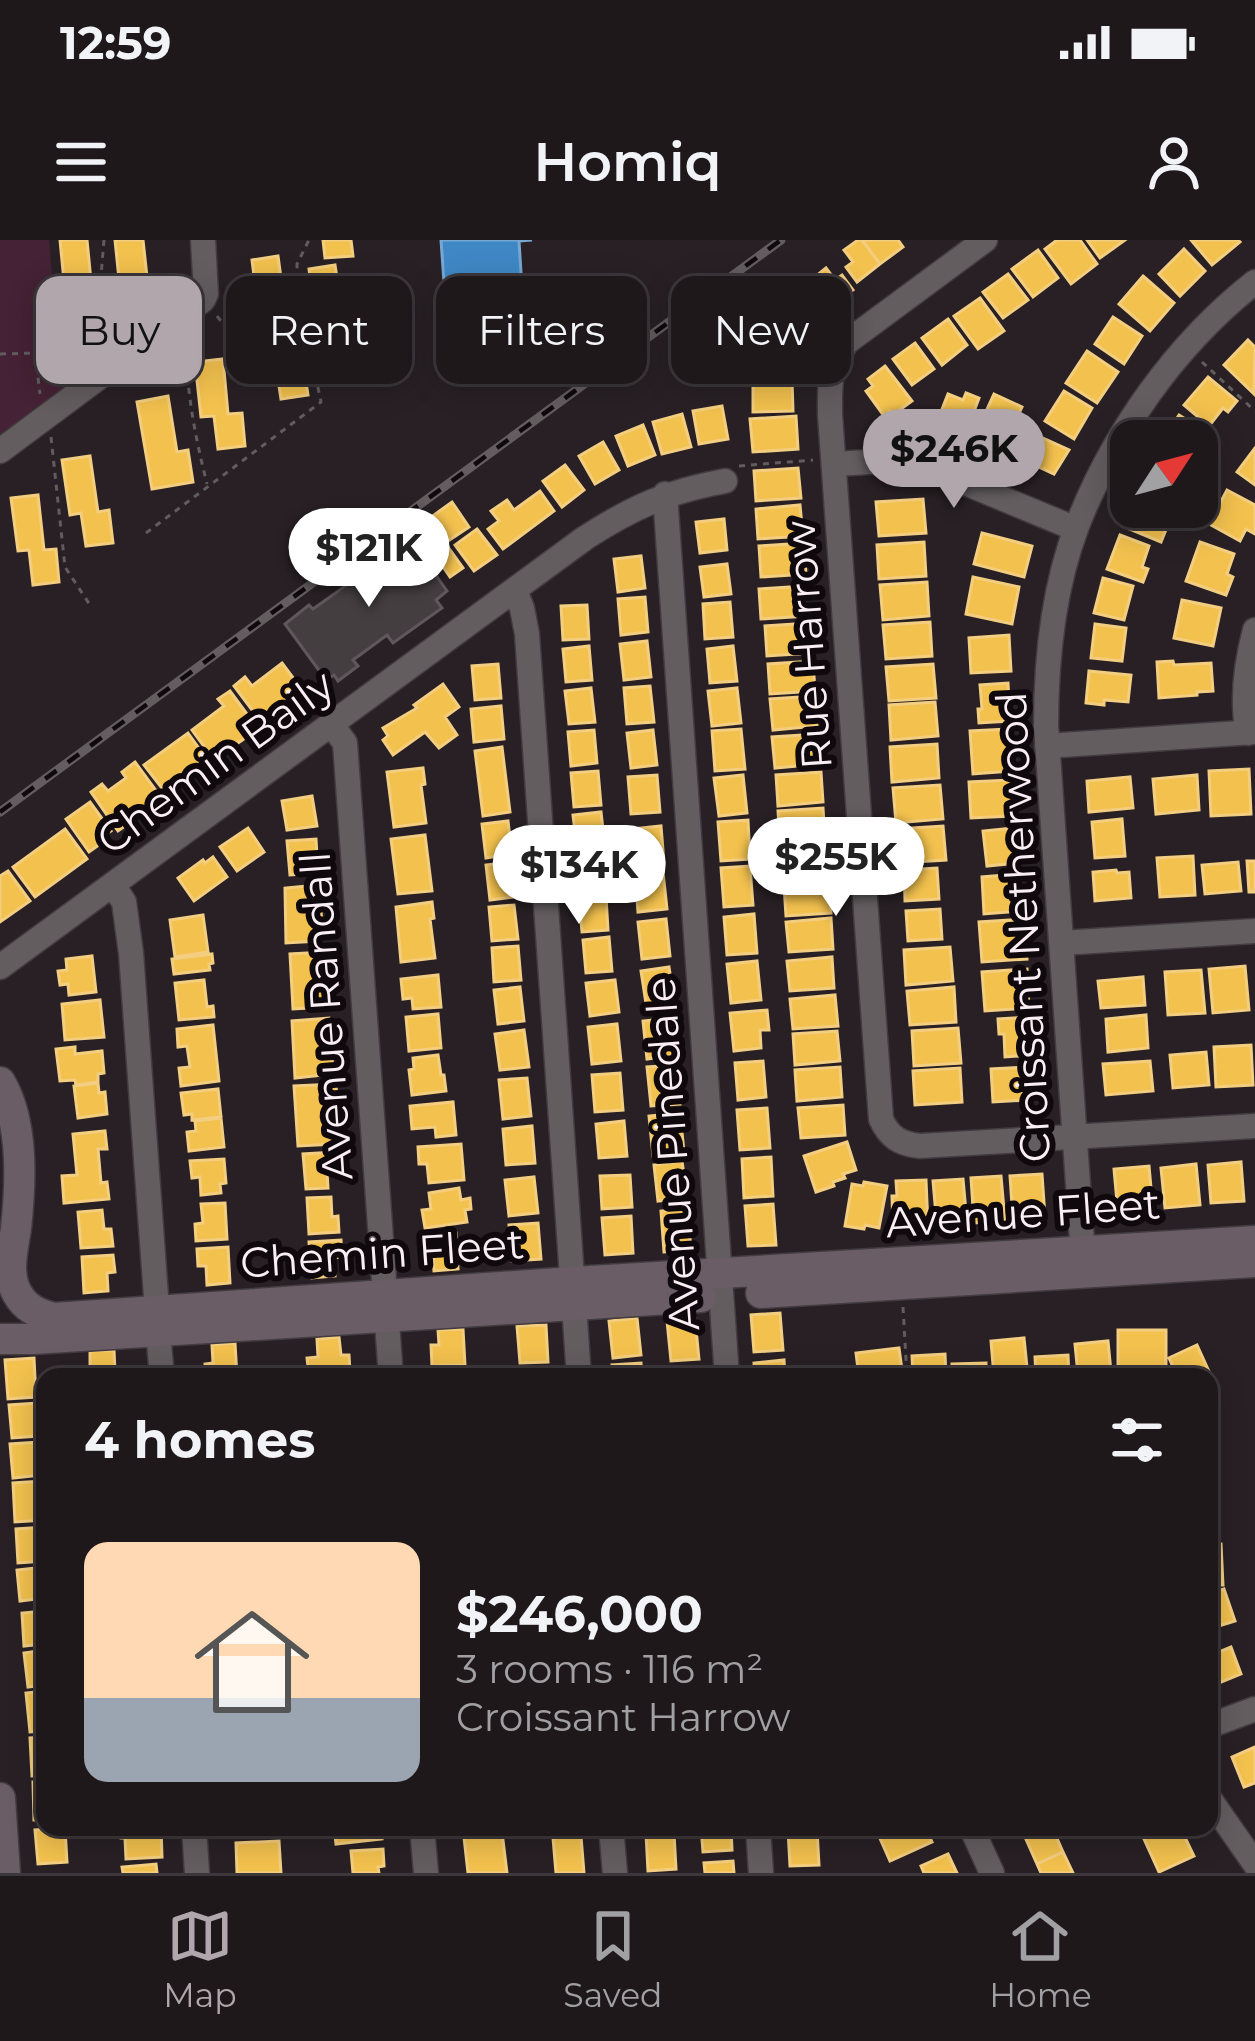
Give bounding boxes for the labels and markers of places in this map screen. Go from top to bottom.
pin: $246K [870,409,1038,511]
pin: $121K [285,508,453,610]
pin: $255K [752,817,920,919]
pin: $134K [495,825,663,927]

